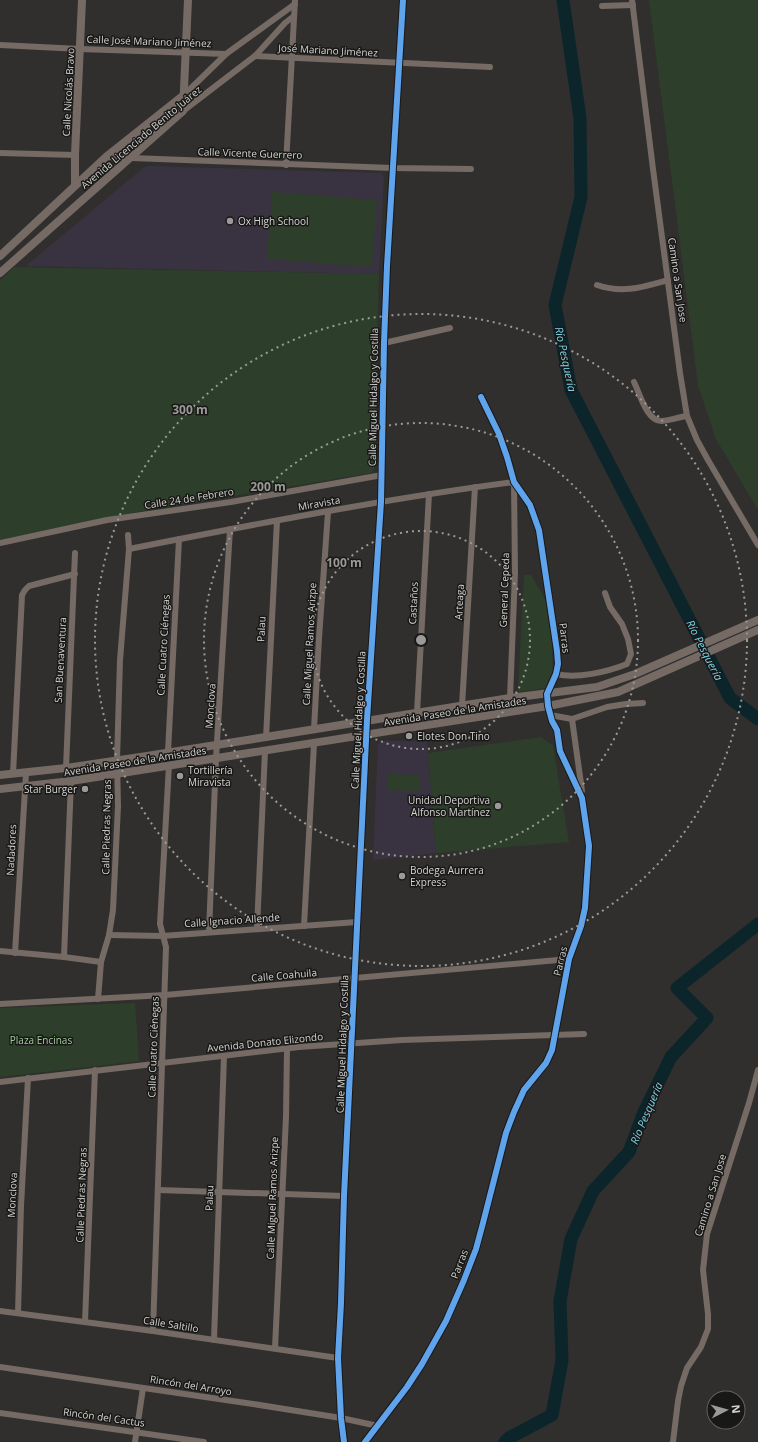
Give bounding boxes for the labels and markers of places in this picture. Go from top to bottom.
place label: Ox High School [238,214,309,228]
marker: Ox High School [225,216,235,226]
centre of rings [414,633,428,647]
place label: Elotes Don Tino [417,729,490,743]
marker: Elotes Don Tino [404,731,414,741]
place label: Tortillería Miravista [188,763,233,789]
marker: Tortillería Miravista [175,771,185,781]
place label: Star Burger [24,782,77,796]
marker: Star Burger [80,784,90,794]
place label: Unidad Deportiva Alfonso Martínez [408,793,490,819]
marker: Unidad Deportiva Alfonso Martínez [493,801,503,811]
place label: Bodega Aurrera Express [410,863,484,889]
marker: Bodega Aurrera Express [397,871,407,881]

